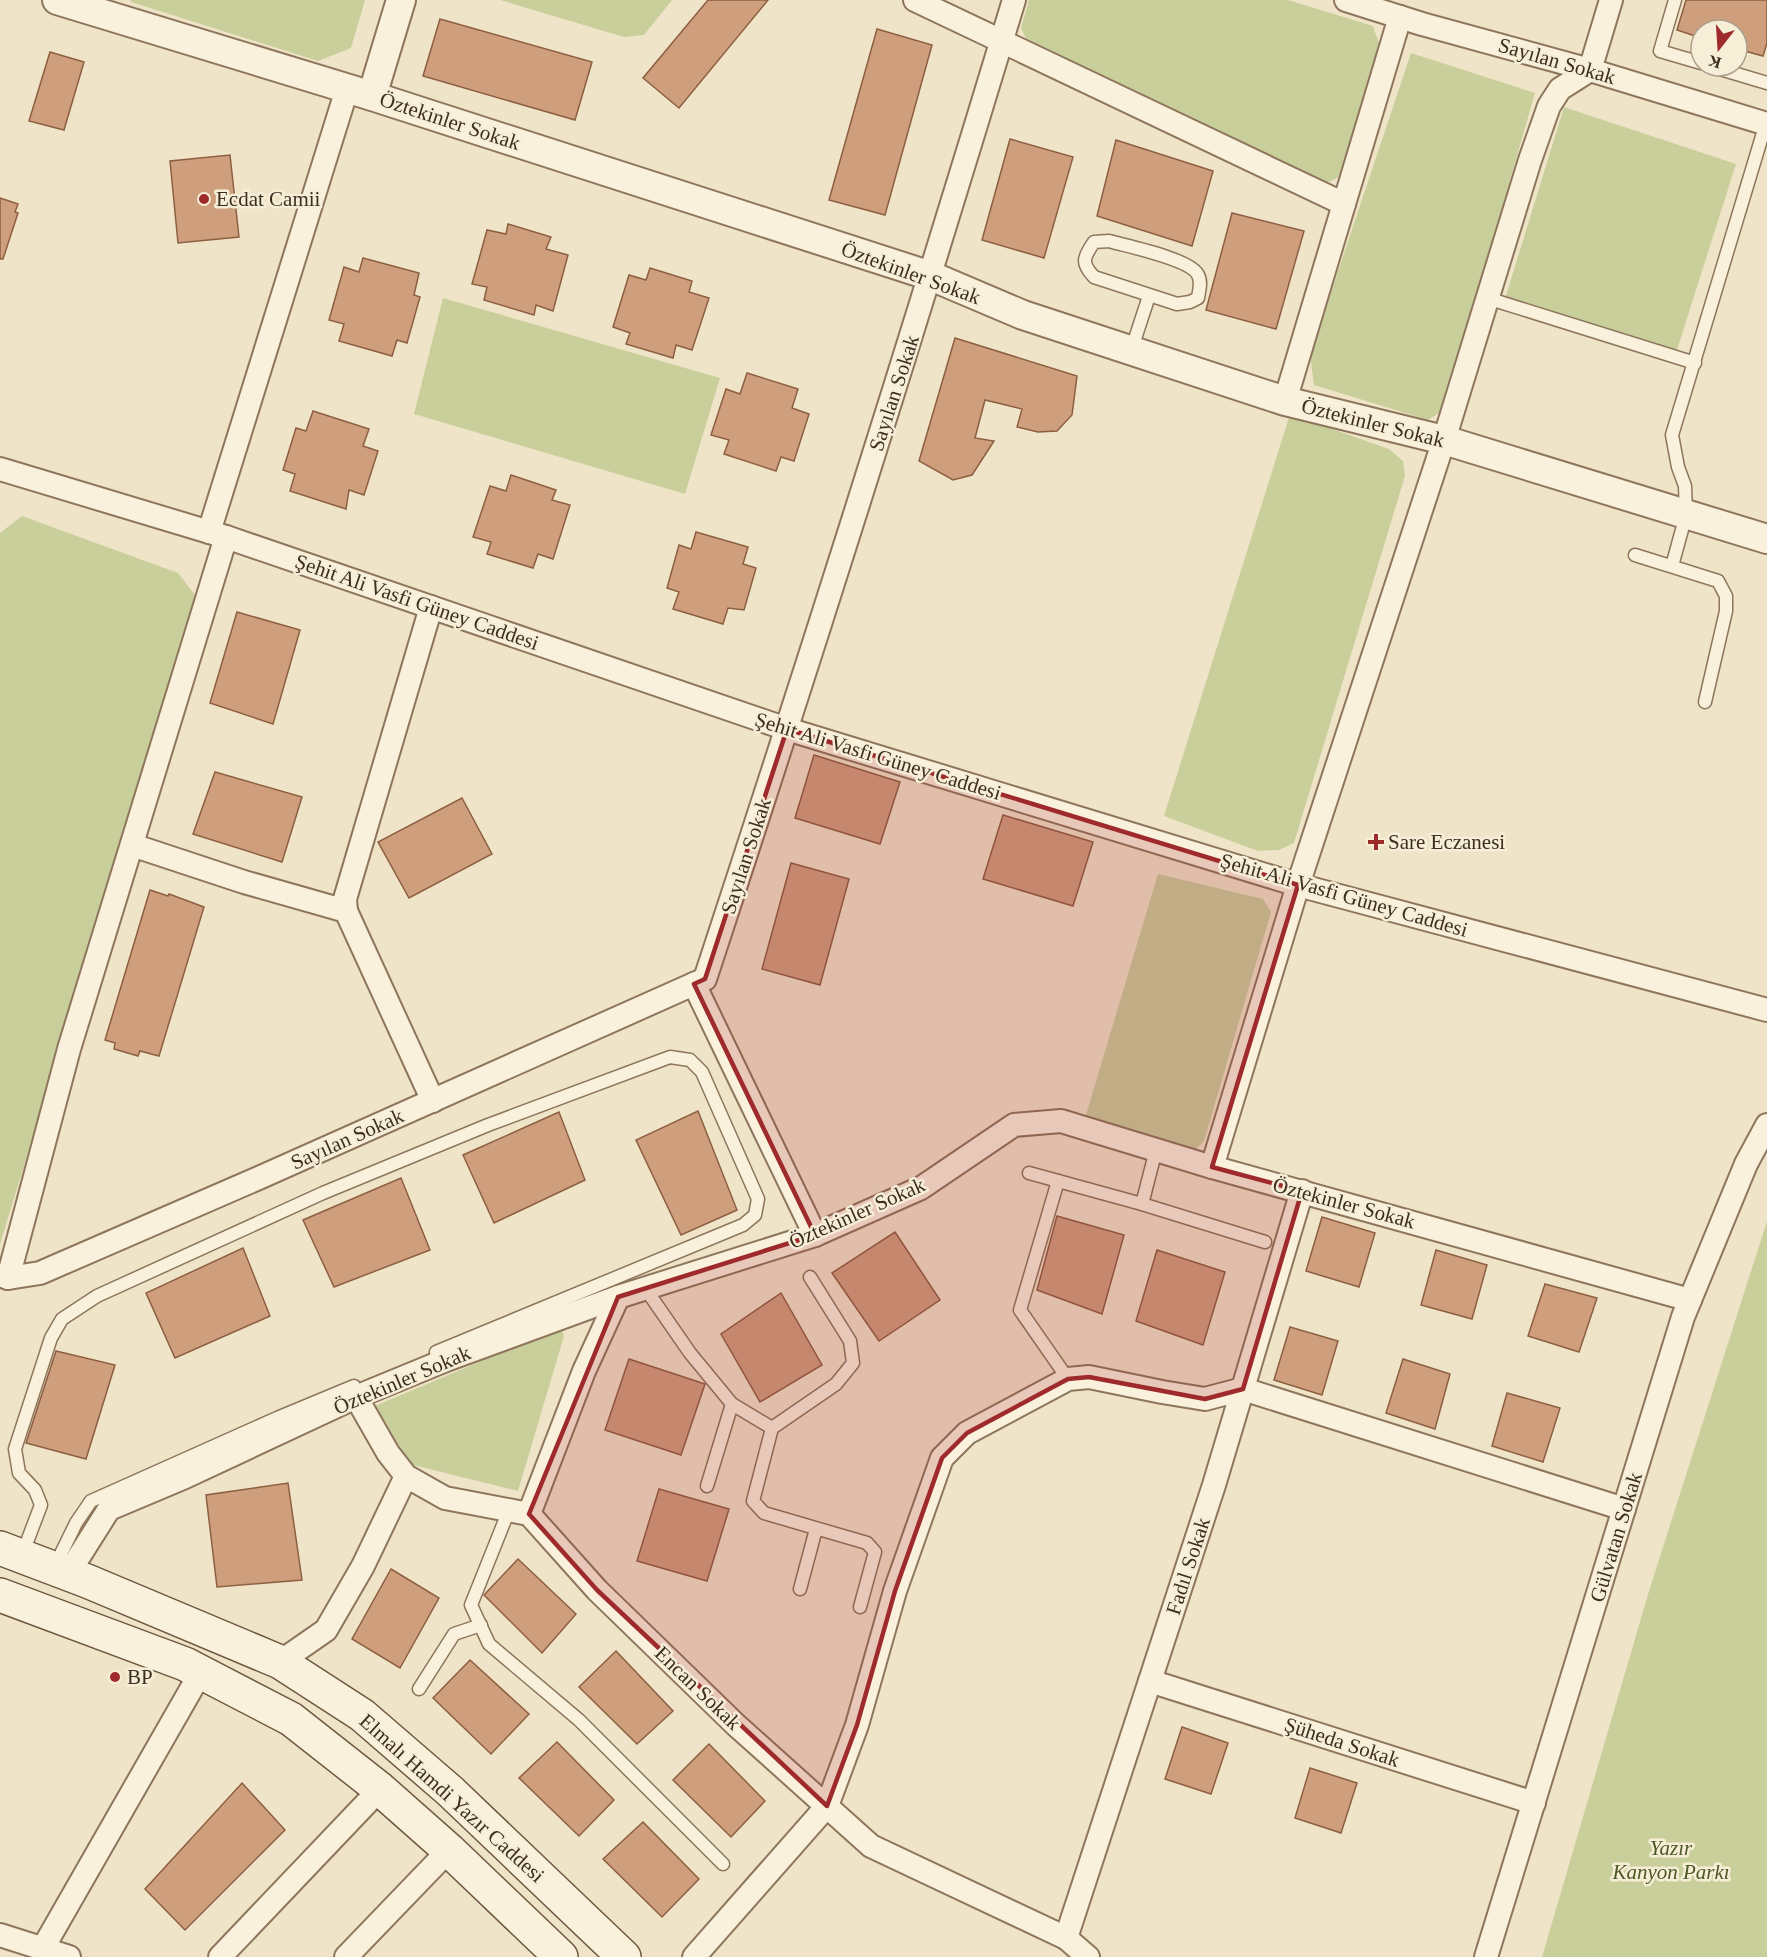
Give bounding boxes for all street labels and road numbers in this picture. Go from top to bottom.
street label: Sayılan Sokak [1496,33,1619,89]
street label: Öztekinler Sokak [377,87,524,155]
street label: Öztekinler Sokak [838,237,984,309]
street label: Sayılan Sokak [864,331,924,454]
street label: Öztekinler Sokak [1299,394,1447,452]
street label: Şehit Ali Vasfi Güney Caddesi [292,549,542,655]
street label: Şehit Ali Vasfi Güney Caddesi [752,707,1004,805]
street label: Sayılan Sokak [716,794,776,917]
street label: Şehit Ali Vasfi Güney Caddesi [1218,848,1471,942]
street label: Sayılan Sokak [287,1103,407,1175]
street label: Öztekinler Sokak [785,1172,929,1254]
street label: Öztekinler Sokak [1270,1172,1418,1234]
street label: Öztekinler Sokak [330,1340,475,1420]
street label: Gülvatan Sokak [1585,1469,1647,1605]
street label: Fadıl Sokak [1161,1514,1215,1618]
street label: Encan Sokak [650,1641,746,1735]
street label: Elmalı Hamdi Yazır Caddesi [355,1709,549,1887]
street label: Şüheda Sokak [1281,1712,1403,1772]

